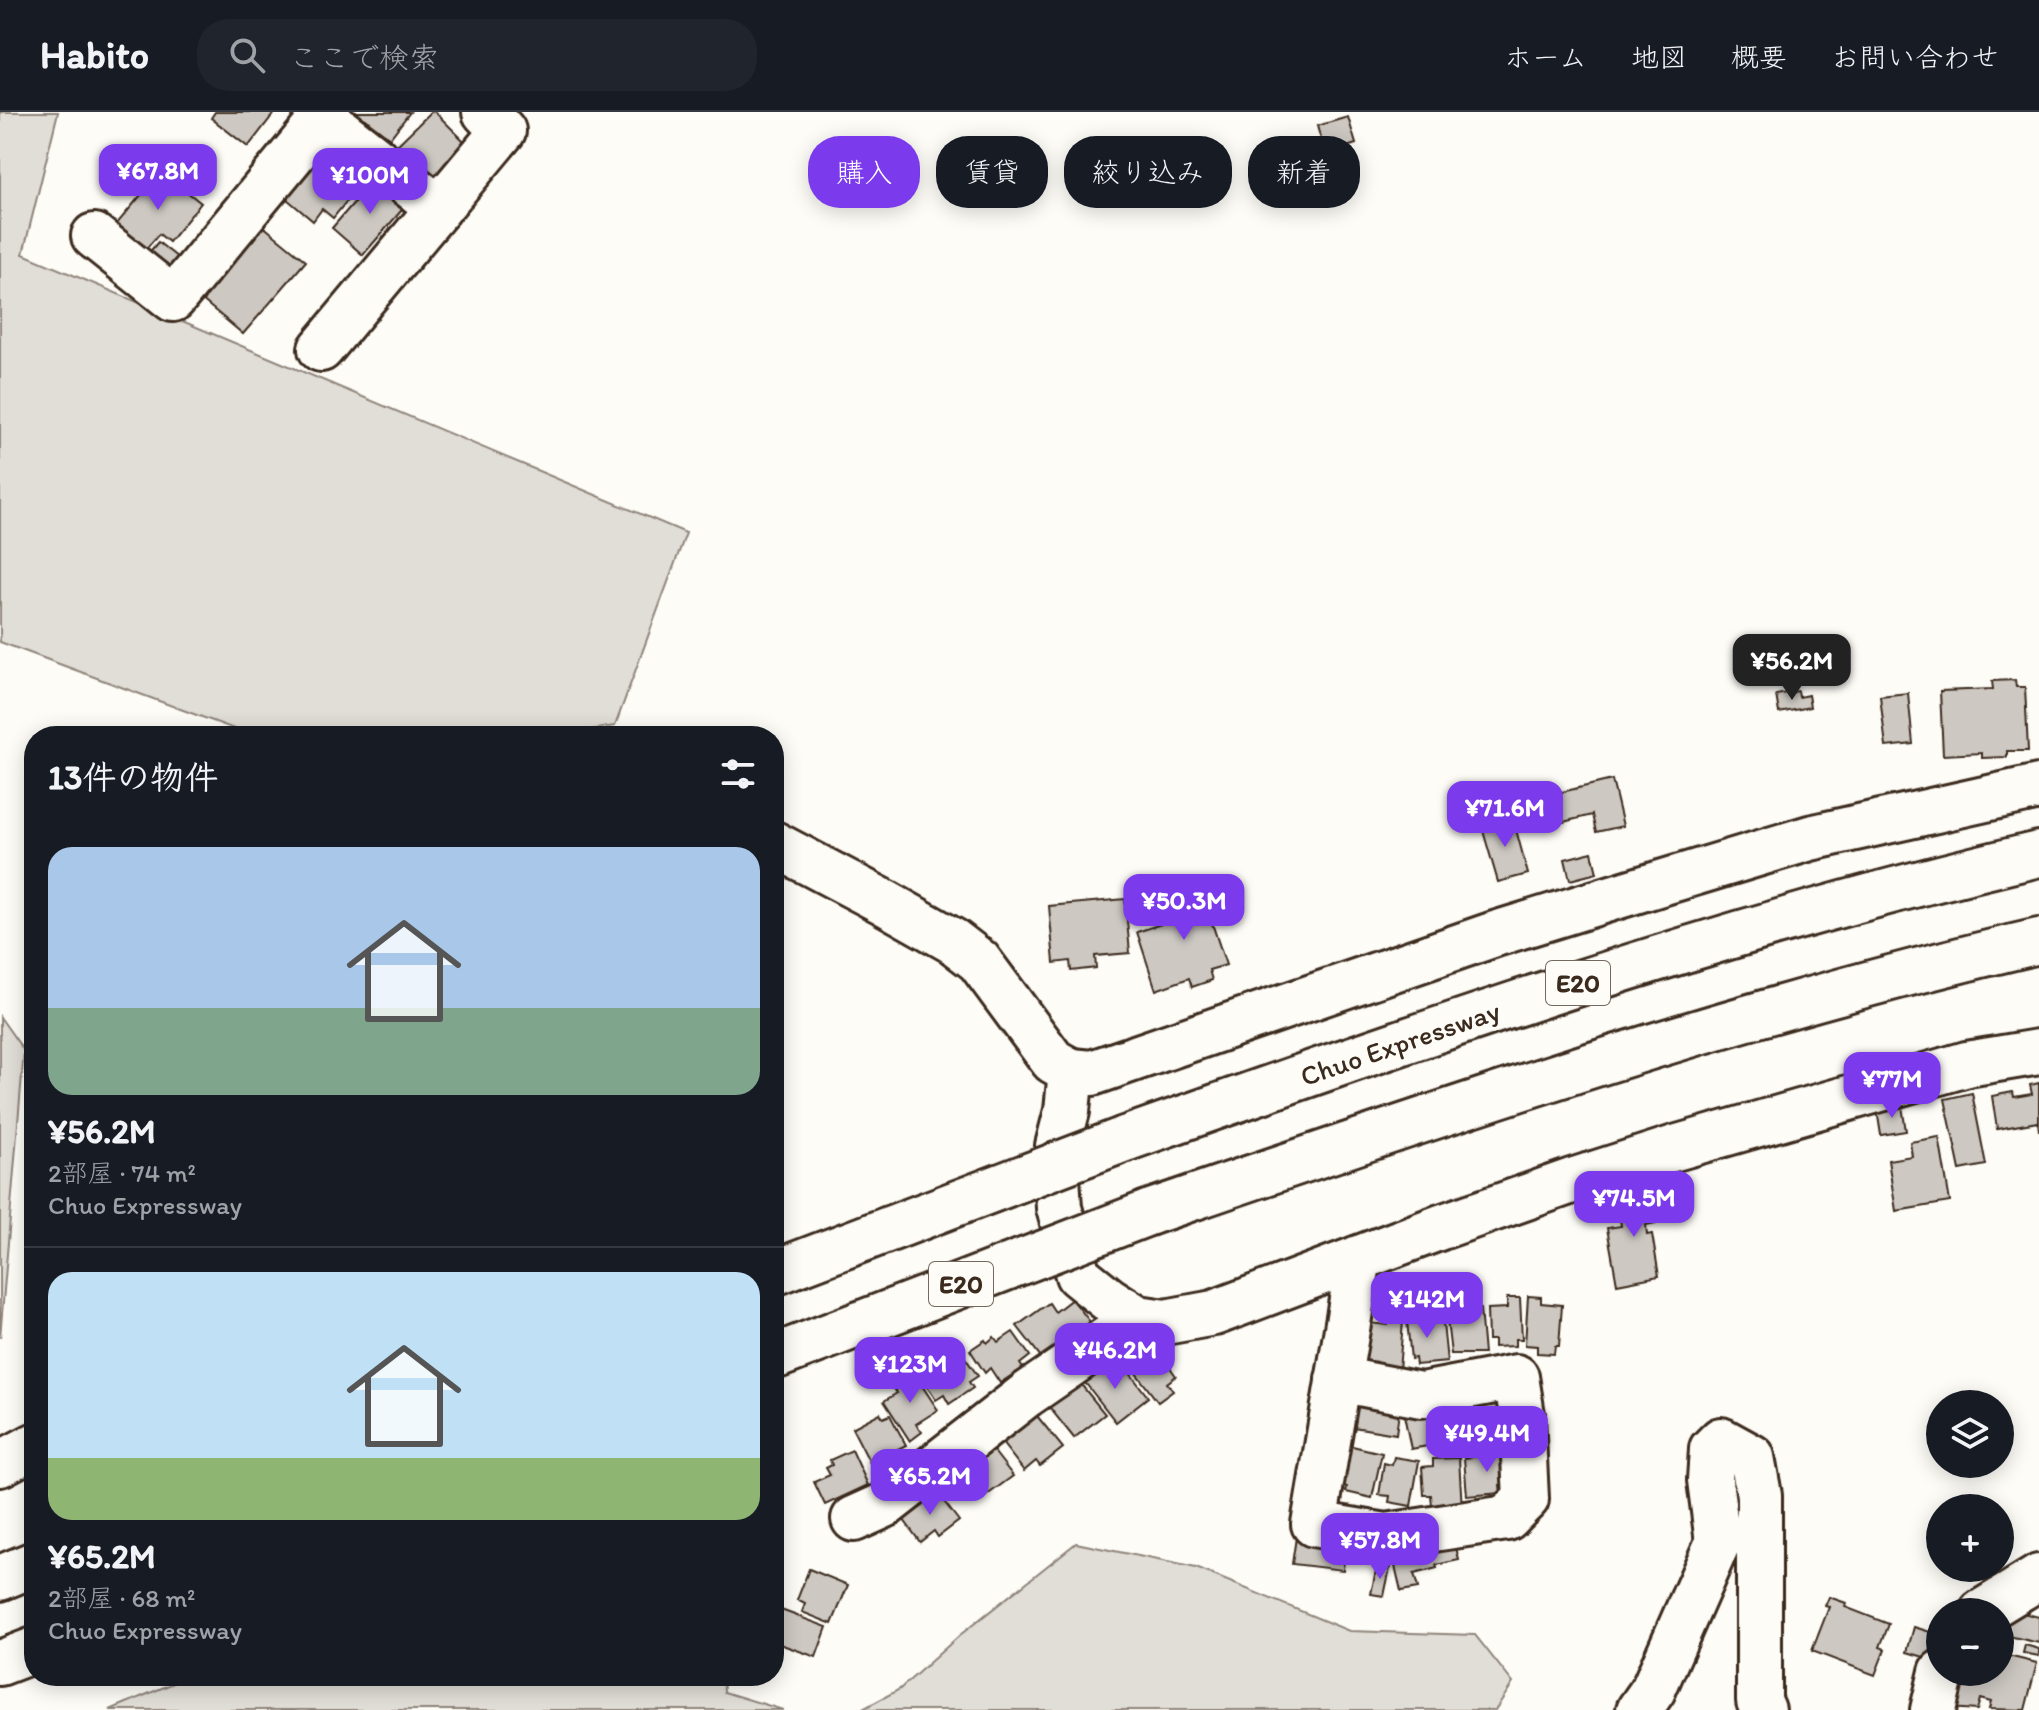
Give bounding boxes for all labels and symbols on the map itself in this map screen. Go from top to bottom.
pin: ¥67.8M [93,144,223,212]
pin: ¥100M [314,148,426,216]
pin: ¥56.2M [1727,634,1857,702]
pin: ¥71.6M [1440,781,1570,849]
pin: ¥50.3M [1119,874,1249,942]
road number: E20 [1546,961,1610,1005]
street label: Chuo Expressway [1296,993,1504,1093]
pin: ¥77M [1845,1052,1939,1120]
pin: ¥74.5M [1569,1171,1699,1239]
road number: E20 [929,1262,993,1306]
pin: ¥142M [1371,1272,1483,1340]
pin: ¥46.2M [1050,1323,1180,1391]
pin: ¥123M [854,1337,966,1405]
pin: ¥49.4M [1422,1406,1552,1474]
pin: ¥65.2M [865,1449,995,1517]
pin: ¥57.8M [1315,1513,1445,1581]

